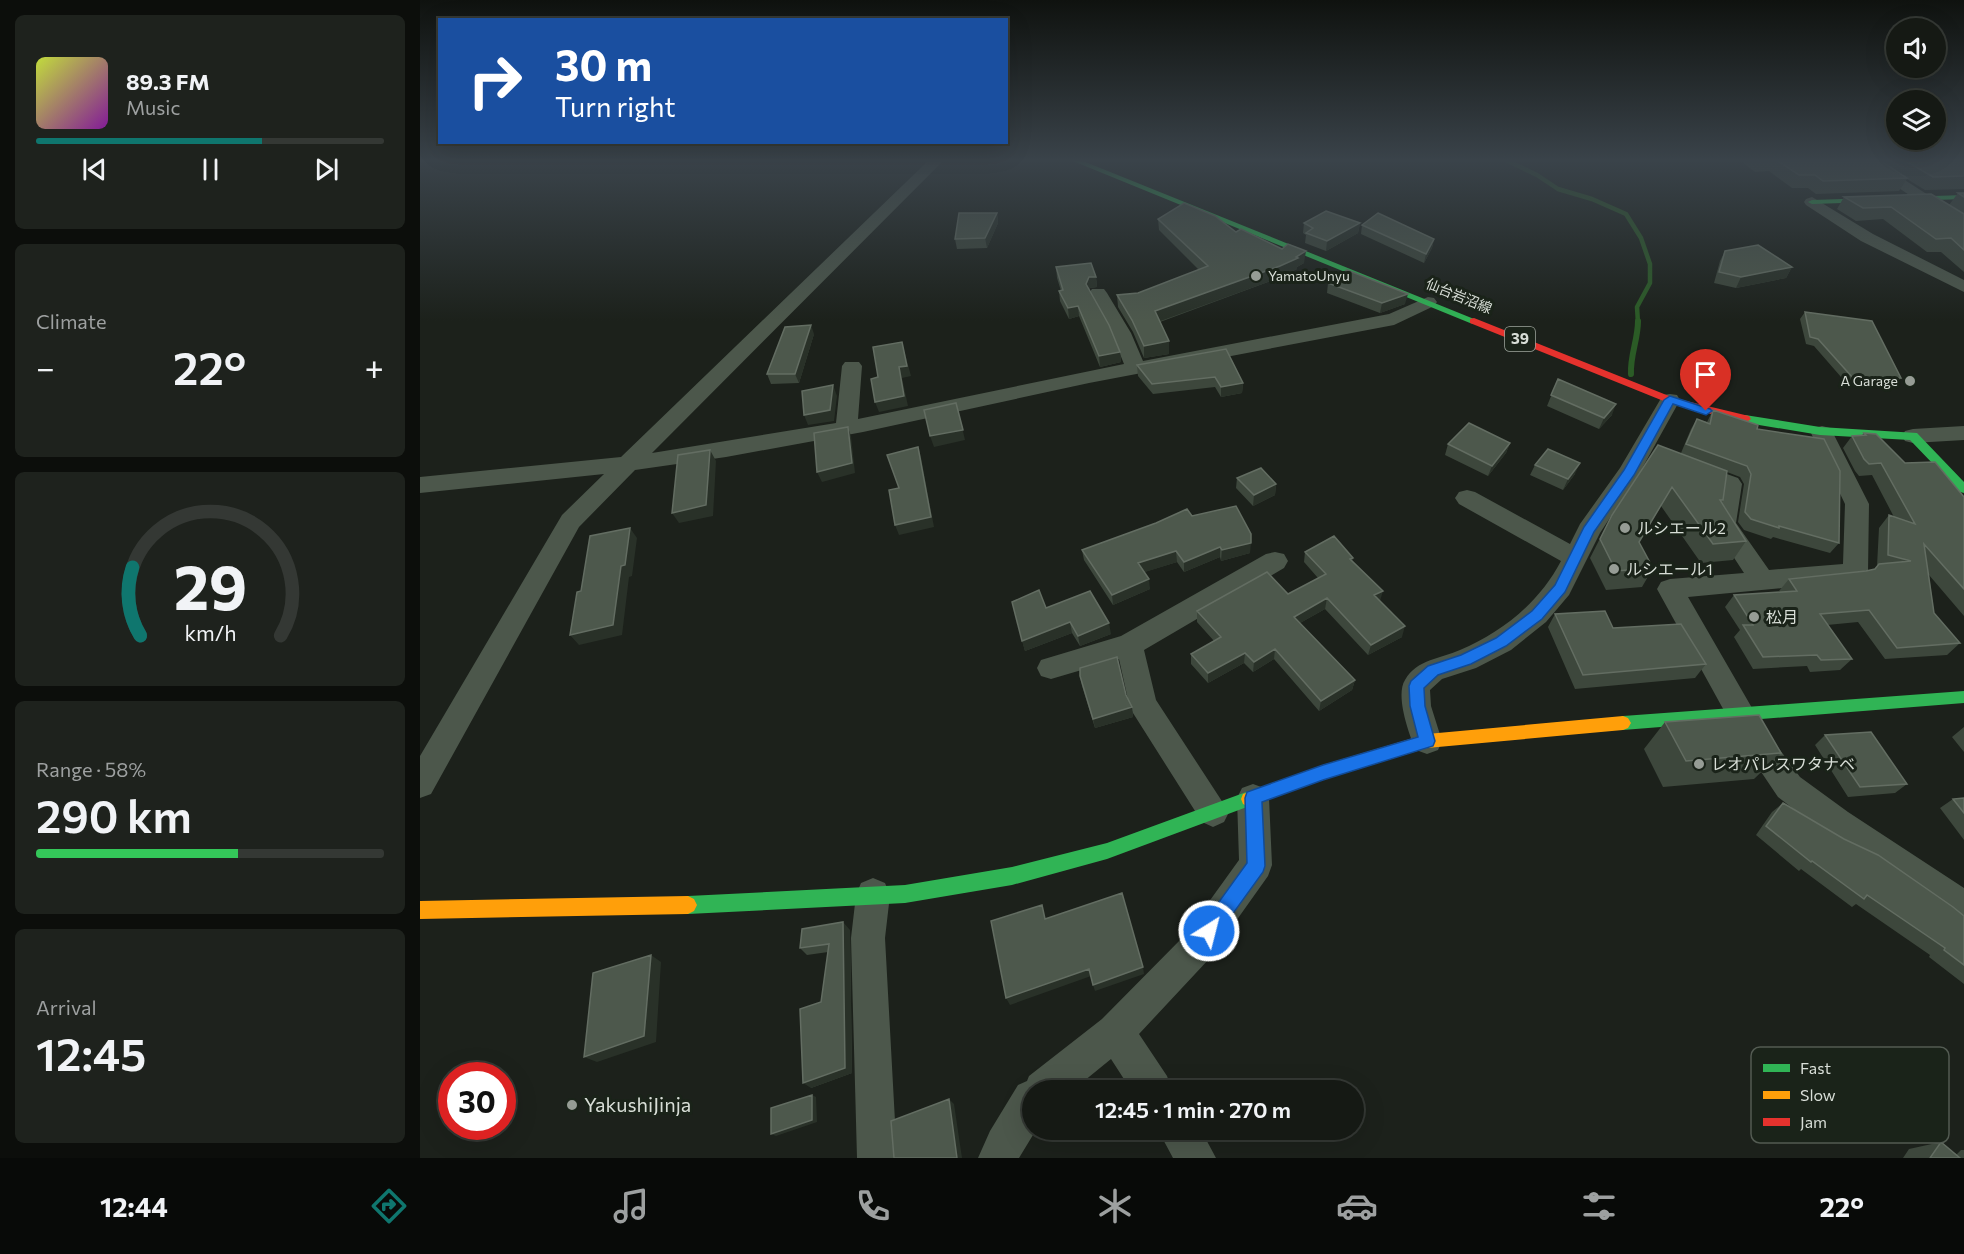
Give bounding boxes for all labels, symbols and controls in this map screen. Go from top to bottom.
map controls [1886,18,1946,150]
button: sound [1886,18,1946,78]
text: 30 m [555,38,652,90]
icon: right [456,42,534,120]
text: 89.3 FM [126,68,210,95]
text: Turn right [555,90,675,123]
button: layers [1886,90,1946,150]
text: Music [126,95,180,119]
icon: previous [78,153,111,186]
icon: pause [194,153,227,186]
icon: next [310,153,343,186]
place label: YamatoUnyu [1268,267,1350,284]
marker: YamatoUnyu [1249,269,1263,283]
street label: 仙台岩沼線 [1424,275,1495,317]
text: Climate [36,309,106,333]
road number: 39 [1505,327,1535,351]
text: 22° [173,339,246,394]
text: − [36,346,55,387]
text: + [365,346,384,387]
pin [1680,349,1731,411]
icon: arrive [1689,358,1722,391]
place label: A Garage [1840,372,1898,389]
marker: A Garage [1903,374,1917,388]
place label: ルシエール2 [1637,518,1726,537]
marker: ルシエール2 [1618,521,1632,535]
text: 29 [173,547,247,623]
place label: ルシエール1 [1626,559,1713,578]
marker: ルシエール1 [1607,562,1621,576]
place label: 松月 [1766,607,1798,626]
marker: 松月 [1747,610,1761,624]
text: km/h [184,619,236,645]
place label: レオパレスワタナベ [1711,754,1855,773]
text: Range · 58% [36,757,146,781]
marker: レオパレスワタナベ [1692,757,1706,771]
text: 290 km [36,787,192,842]
position arrow [1177,899,1241,963]
text: Arrival [36,995,97,1019]
text: 12:45 [36,1025,146,1080]
legend [1751,1047,1949,1143]
text: Fast [1800,1058,1831,1077]
speed limit sign: 30 [438,1062,516,1140]
text: Slow [1800,1085,1836,1104]
place label: YakushiJinja [584,1092,691,1116]
text: 12:45 · 1 min · 270 m [1095,1096,1291,1123]
marker: YakushiJinja [565,1098,579,1112]
text: Jam [1800,1112,1827,1131]
icon: directions [368,1185,410,1227]
icon: music [610,1185,652,1227]
icon: phone [852,1185,894,1227]
icon: climate [1094,1185,1136,1227]
icon: car [1336,1185,1378,1227]
icon: filters [1578,1185,1620,1227]
text: 12:44 [100,1190,168,1223]
text: 22° [1820,1190,1864,1223]

